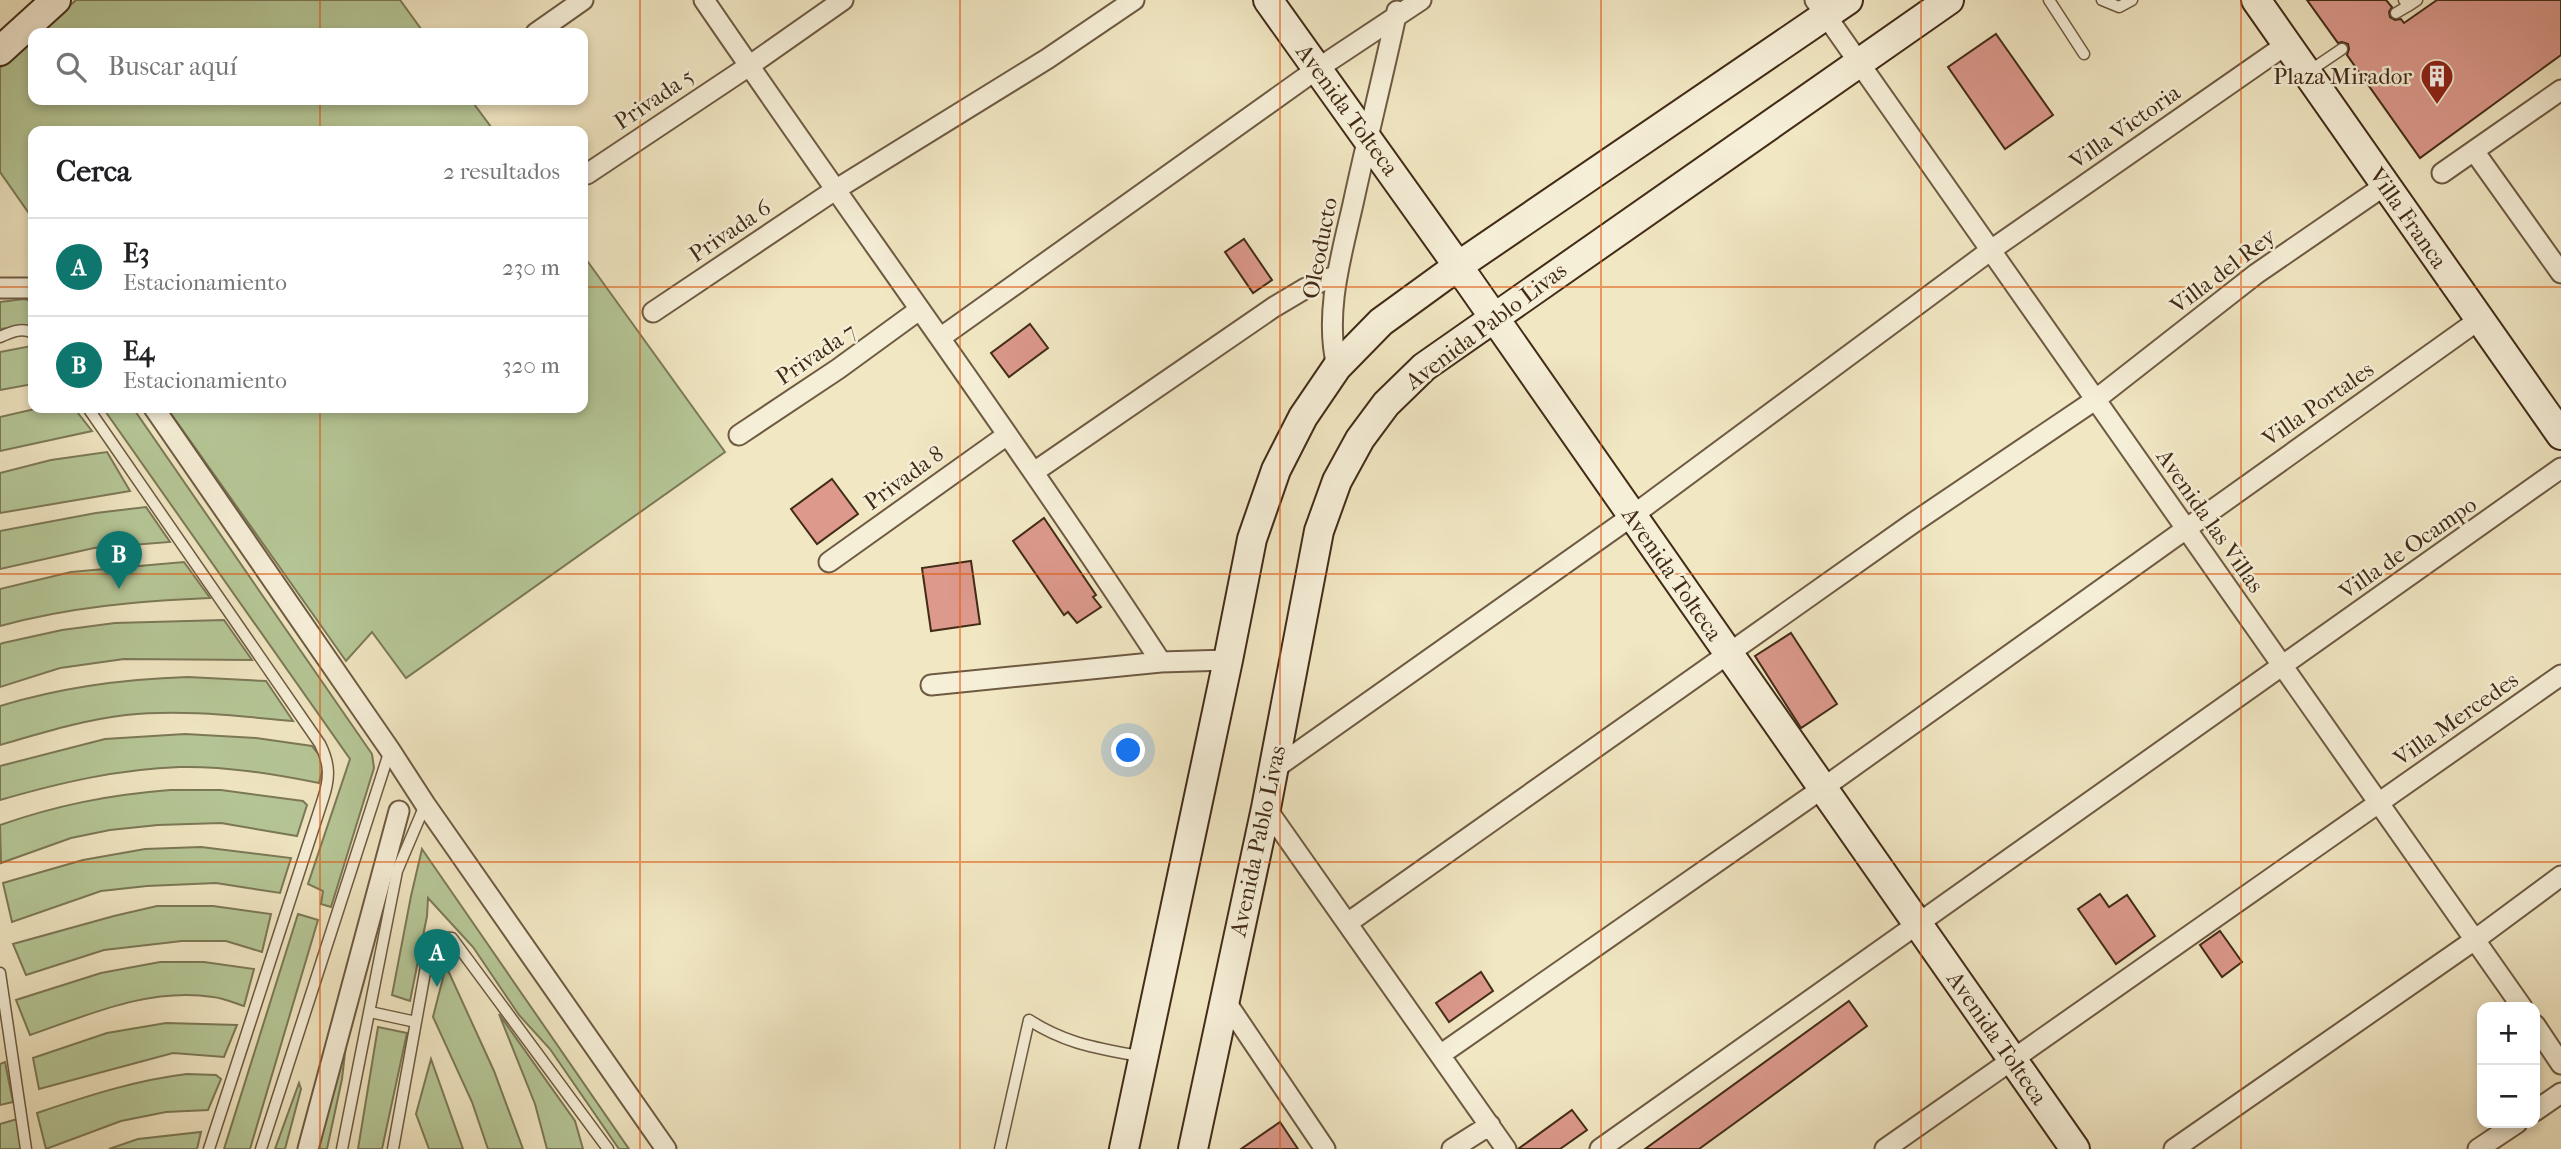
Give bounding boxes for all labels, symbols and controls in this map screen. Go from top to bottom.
search box [28,28,588,105]
street label: Avenida Tolteca [1290,38,1404,181]
icon: search [52,48,90,86]
text: Buscar aquí [108,51,237,82]
building icon: Plaza Mirador [2418,57,2456,106]
street label: Privada 5 [609,63,699,135]
place label: Plaza Mirador [2273,63,2412,90]
street label: Villa Victoria [2064,79,2186,176]
text: Cerca [56,154,131,189]
text: 2 resultados [443,158,560,185]
street label: Villa Franca [2363,162,2453,274]
street label: Privada 6 [684,194,776,268]
street label: Oleoducto [1297,195,1343,301]
street label: Villa del Rey [2164,222,2282,320]
text: E3 [123,238,150,269]
text: A [72,254,86,281]
text: 230 m [502,254,560,281]
street label: Avenida Pablo Livas [1399,257,1572,396]
text: Estacionamiento [123,269,287,296]
street label: Privada 7 [771,317,861,391]
text: E4 [123,336,154,367]
text: B [72,352,86,379]
text: 320 m [502,352,560,379]
street label: Villa Portales [2256,356,2379,453]
text: Estacionamiento [123,367,287,394]
street label: Privada 8 [859,440,949,516]
street label: Avenida las Villas [2150,443,2270,598]
street label: Villa de Ocampo [2333,491,2482,606]
street label: Avenida Tolteca [1616,501,1728,646]
pin: B [96,531,142,589]
street label: Villa Mercedes [2388,666,2523,772]
your location [1111,733,1145,767]
street label: Avenida Pablo Livas [1224,743,1291,940]
pin: A [414,929,460,987]
street label: Avenida Tolteca [1941,965,2053,1110]
map controls [2477,1002,2540,1128]
button: + [2477,1002,2540,1065]
button: − [2477,1065,2540,1128]

